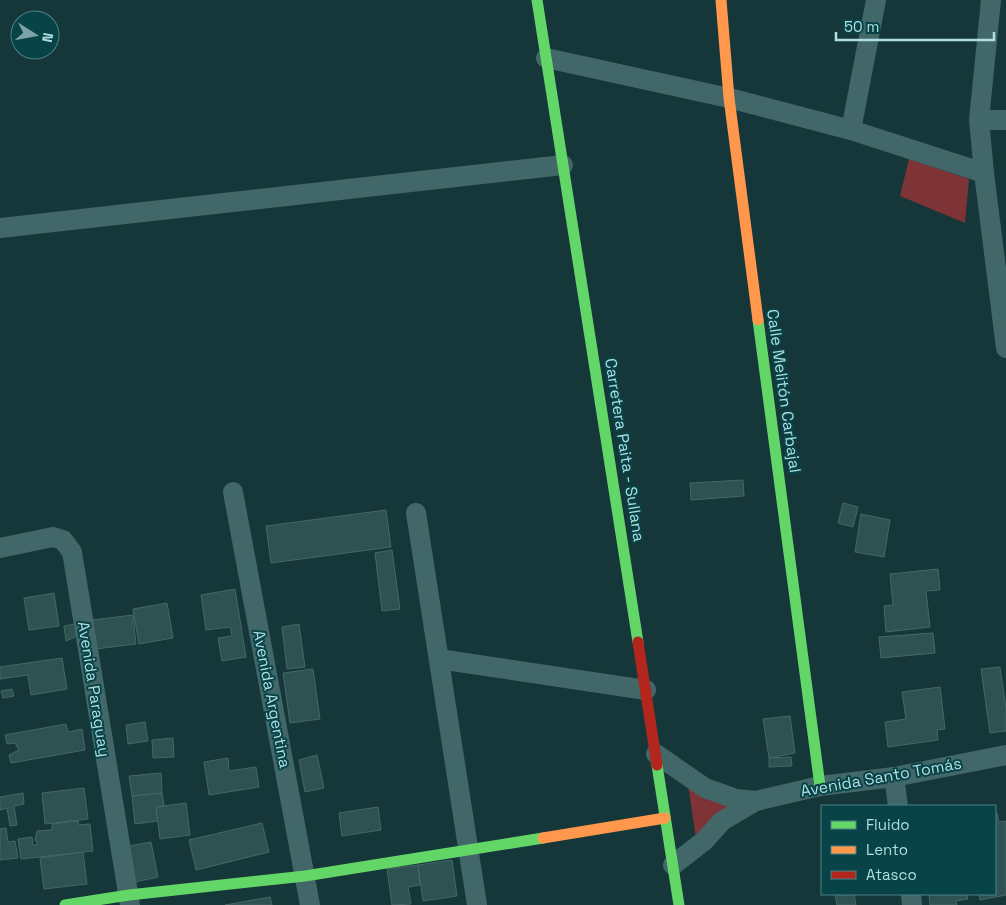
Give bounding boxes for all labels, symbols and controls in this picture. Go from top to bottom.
north arrow [10,10,60,60]
scale bar [836,10,994,42]
text: 50 m [844,17,879,36]
text: N [38,31,57,44]
street label: Calle Melitón Carbajal [762,308,806,474]
street label: Carretera Paita - Sullana [600,357,650,543]
street label: Avenida Paraguay [73,620,115,758]
street label: Avenida Argentina [248,628,296,770]
street label: Avenida Santo Tomás [799,752,963,802]
legend [821,805,996,895]
text: Fluido [866,815,910,834]
text: Lento [866,840,908,859]
text: Atasco [866,865,917,884]

